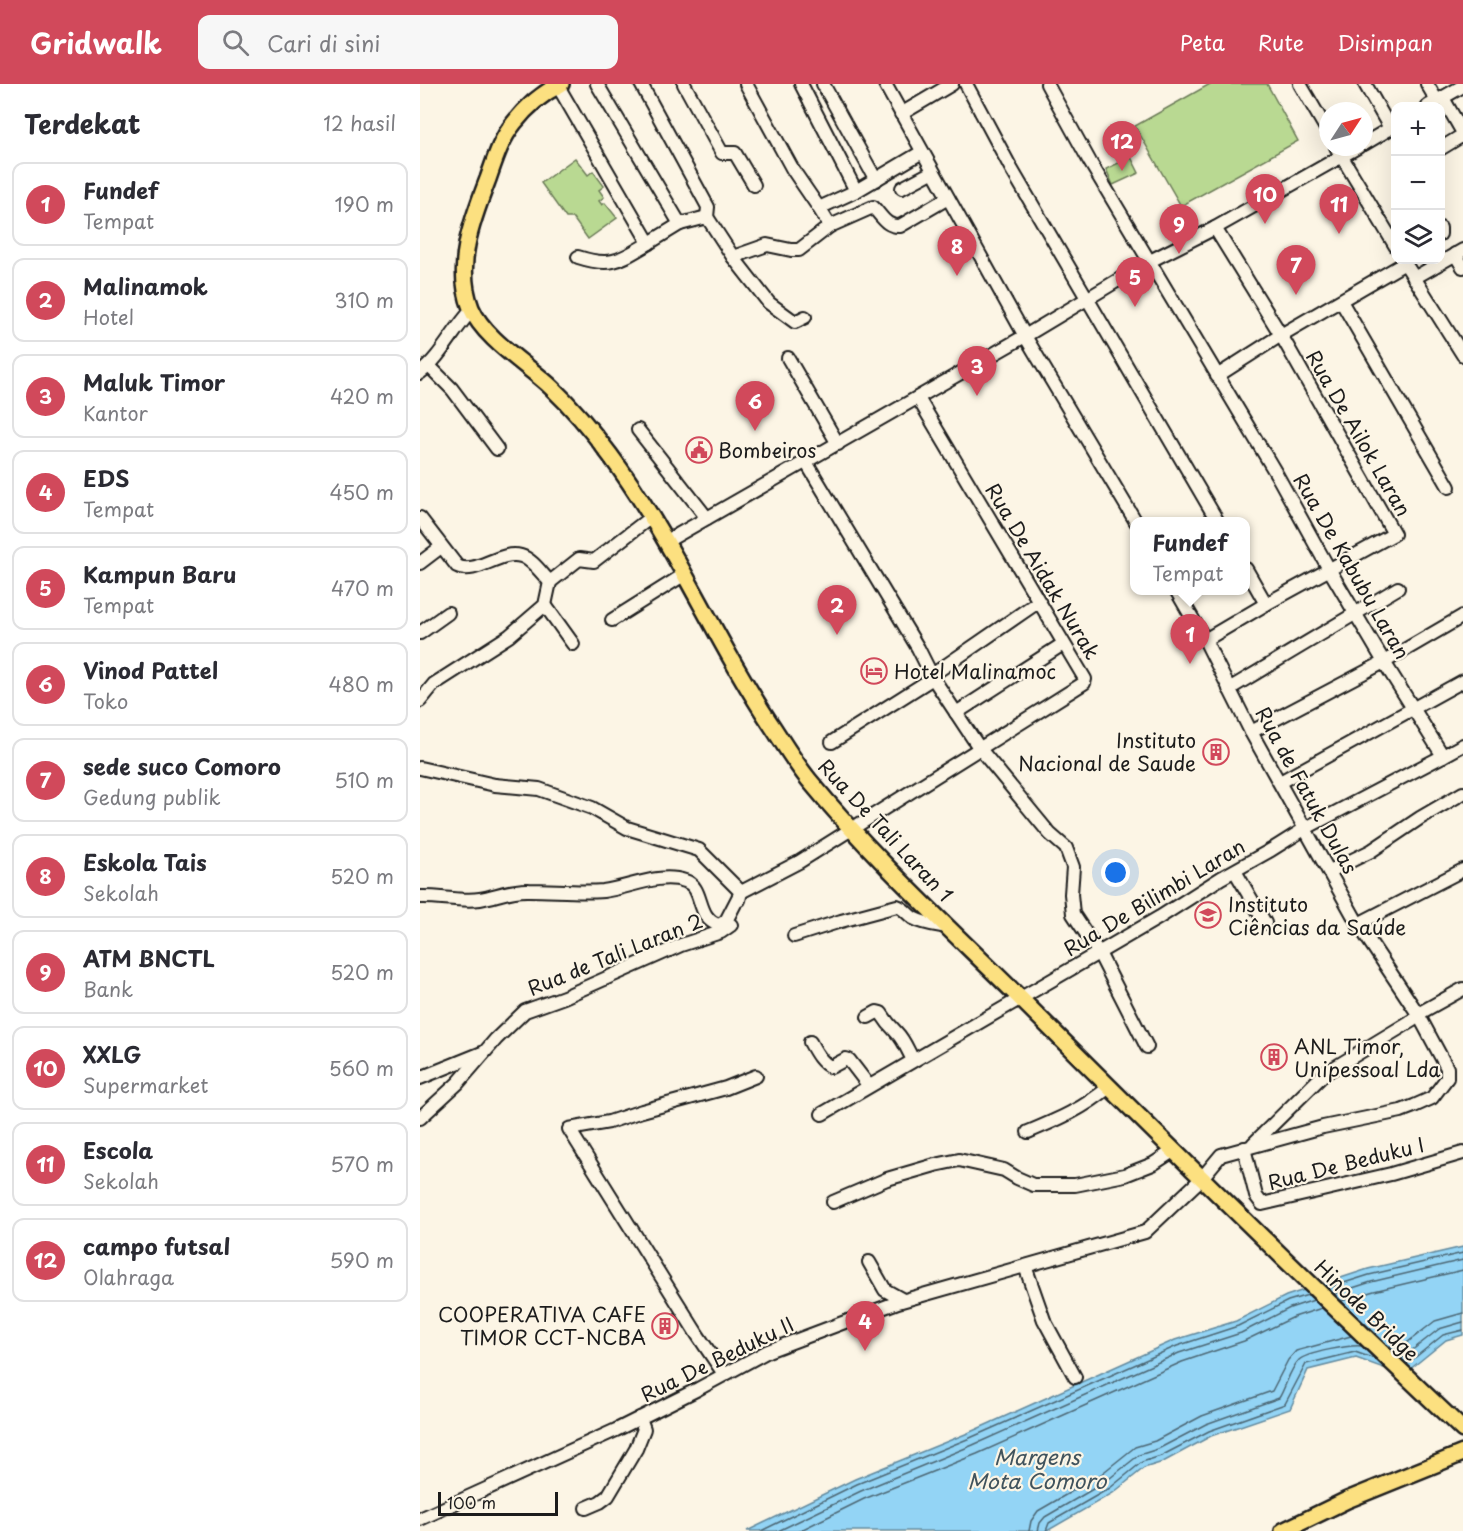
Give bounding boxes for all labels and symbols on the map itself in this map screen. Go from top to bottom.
north arrow [1319,102,1373,156]
pin: 12 [1102,122,1142,171]
pin: 10 [1246,174,1284,224]
pin: 11 [1320,184,1358,234]
pin: 9 [1160,204,1198,254]
pin: 8 [938,226,976,276]
pin: 7 [1276,246,1316,295]
pin: 5 [1116,258,1154,307]
street label: Rua De Ailok Laran [1299,344,1419,522]
pin: 3 [958,346,996,396]
pin: 6 [736,382,774,431]
public building icon: Bombeiros [684,435,714,465]
place label: Bombeiros [718,435,816,465]
street label: Rua De Kabubu Laran [1286,467,1418,665]
street label: Rua De Aidak Nurak [978,477,1108,665]
pin: 2 [818,586,856,635]
pin: 1 [1170,614,1210,664]
hotel icon: Hotel Malinamoc [859,656,889,686]
place label: Hotel Malinamoc [894,656,1056,686]
street label: Rua de Fatuk Dulas [1249,701,1365,879]
place label: Instituto Nacional de Saude [1018,725,1196,778]
building icon: Instituto Nacional de Saude [1201,737,1231,767]
street label: Rua De Tali Laran 1 [812,752,960,908]
street label: Rua De Bilimbi Laran [1058,831,1250,963]
your location [1101,858,1130,887]
place label: Instituto Ciências da Saúde [1228,889,1406,942]
school or university icon: Instituto Ciências da Saúde [1193,900,1223,930]
street label: Rua de Tali Laran 2 [523,905,707,1003]
place label: ANL Timor, Unipessoal Lda [1294,1031,1441,1084]
building icon: ANL Timor, Unipessoal Lda [1259,1042,1289,1072]
street label: Rua De Beduku I [1265,1129,1427,1197]
street label: Hinode Bridge [1308,1252,1426,1368]
place label: COOPERATIVA CAFE TIMOR CCT-NCBA [438,1299,646,1352]
pin: 4 [846,1302,884,1351]
street label: Rua De Beduku II [636,1309,798,1409]
building icon: COOPERATIVA CAFE TIMOR CCT-NCBA [650,1311,680,1341]
water label: Margens Mota Comoro [968,1440,1108,1496]
scale bar [438,1489,558,1516]

